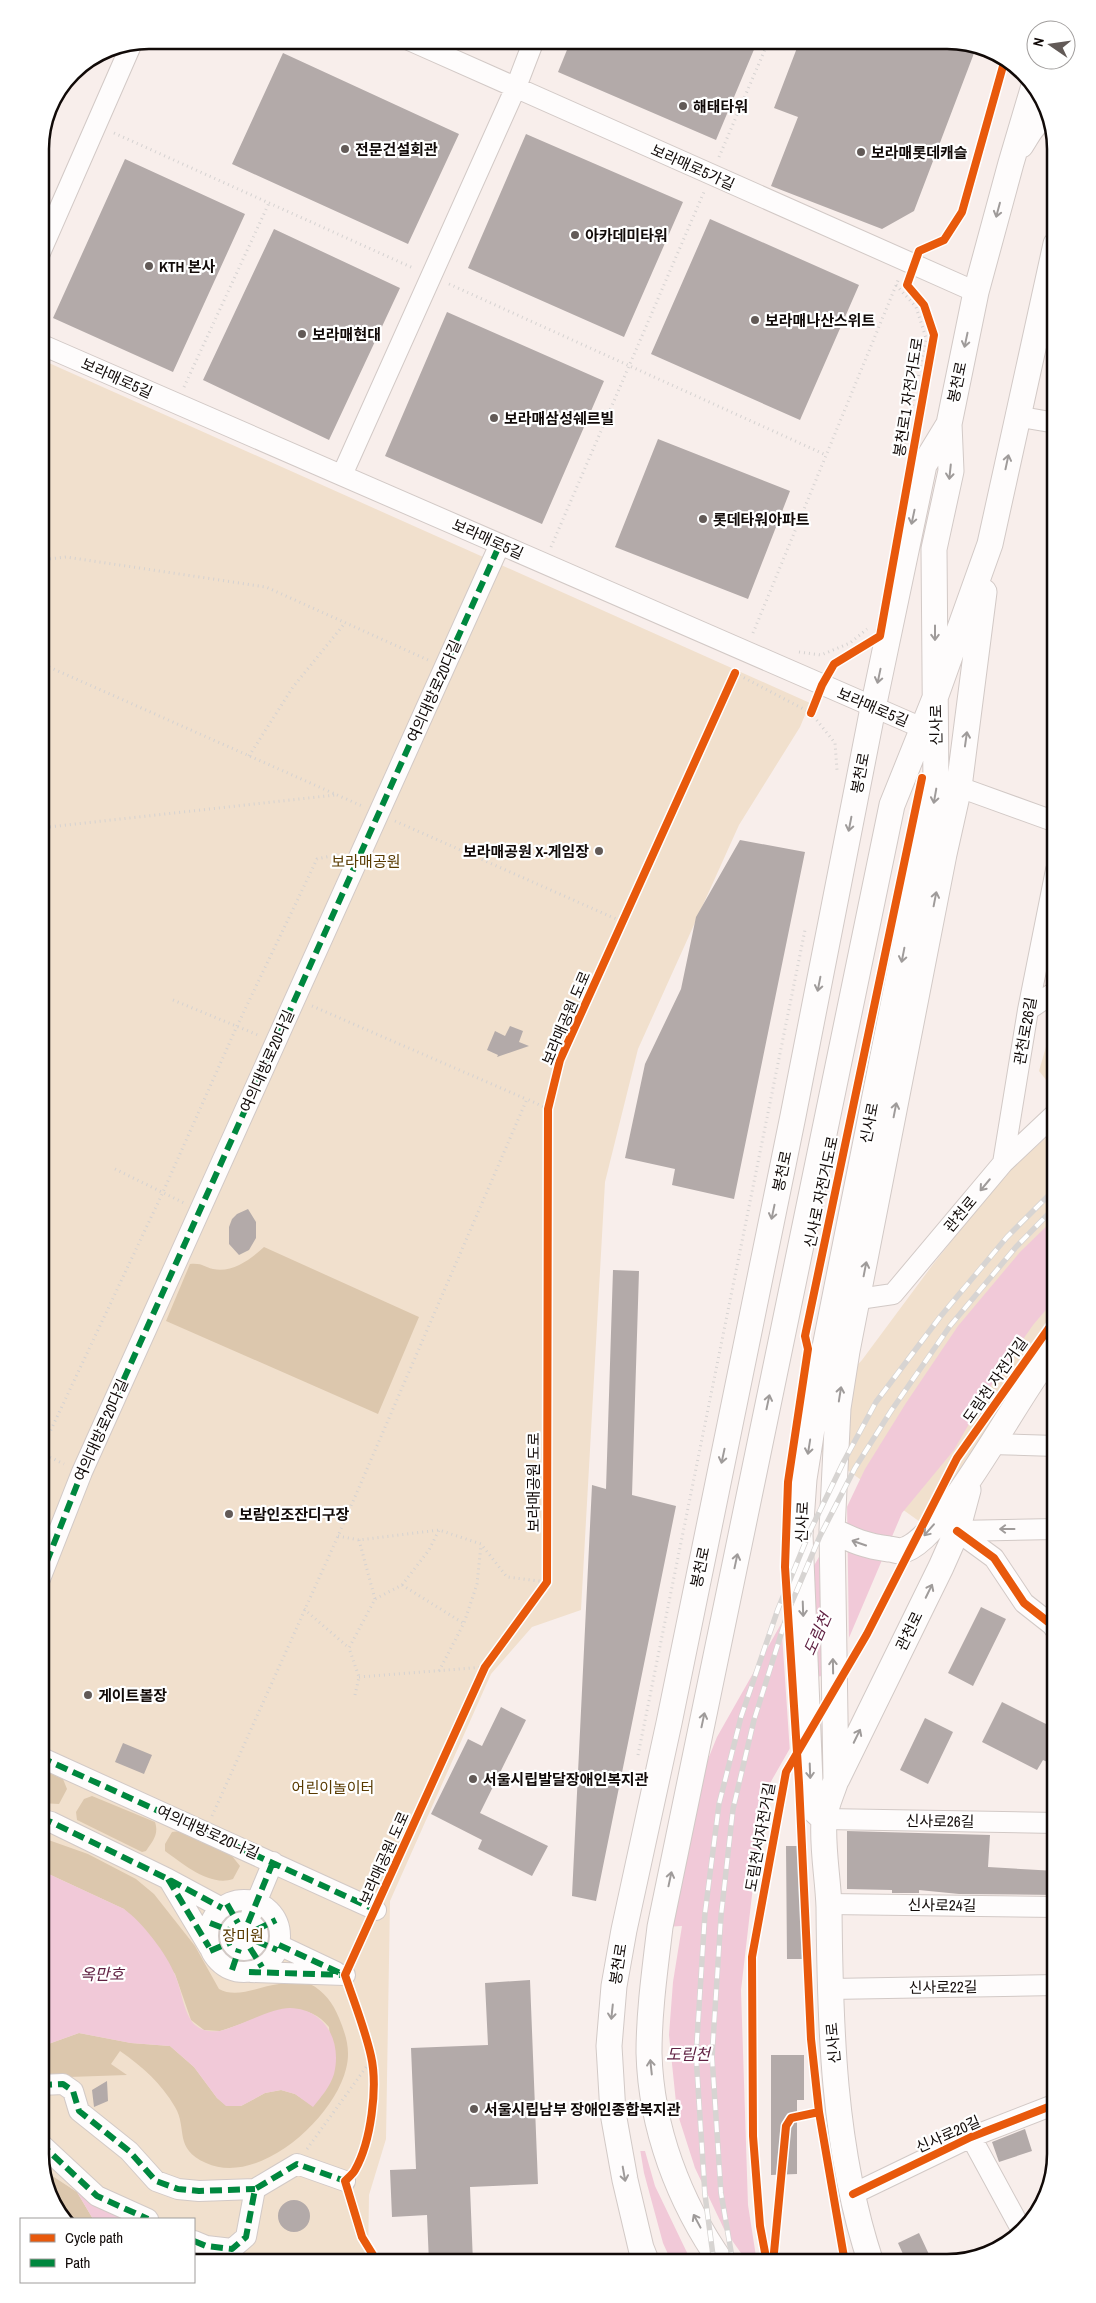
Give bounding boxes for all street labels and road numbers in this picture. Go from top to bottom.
street label: 보라매로5가길 [648,139,738,195]
street label: 봉천로1 자전거도로 [888,336,928,458]
street label: 보라매로5길 [78,353,156,403]
street label: 봉천로 [942,360,972,404]
street label: 보라매로5길 [449,514,527,564]
street label: 여의대방로20다길 [402,636,466,746]
street label: 보라매로5길 [834,683,912,731]
street label: 신사로 [925,704,947,746]
street label: 봉천로 [846,751,874,795]
street label: 보라매공원 도로 [537,968,595,1068]
street label: 관천로26길 [1009,995,1041,1067]
street label: 여의대방로20다길 [235,1006,299,1116]
street label: 신사로 [855,1101,883,1145]
street label: 신사로 자전거도로 [799,1134,843,1250]
street label: 봉천로 [767,1149,797,1193]
street label: 관천로 [939,1191,981,1237]
street label: 도림천 자전거길 [958,1333,1032,1427]
street label: 여의대방로20다길 [69,1375,133,1485]
street label: 보라매공원 도로 [523,1432,544,1532]
street label: 신사로 [791,1501,813,1543]
street label: 봉천로 [685,1545,715,1589]
street label: 관천로 [890,1608,928,1654]
street label: 도림천서자전거길 [740,1781,780,1893]
street label: 여의대방로20나길 [153,1800,263,1864]
street label: 보라매공원 도로 [354,1808,414,1908]
street label: 신사로26길 [905,1810,975,1832]
street label: 신사로24길 [907,1894,977,1916]
street label: 봉천로 [604,1942,632,1986]
street label: 신사로22길 [908,1976,978,1998]
street label: 신사로 [821,2021,845,2065]
street label: 신사로20길 [912,2110,984,2158]

